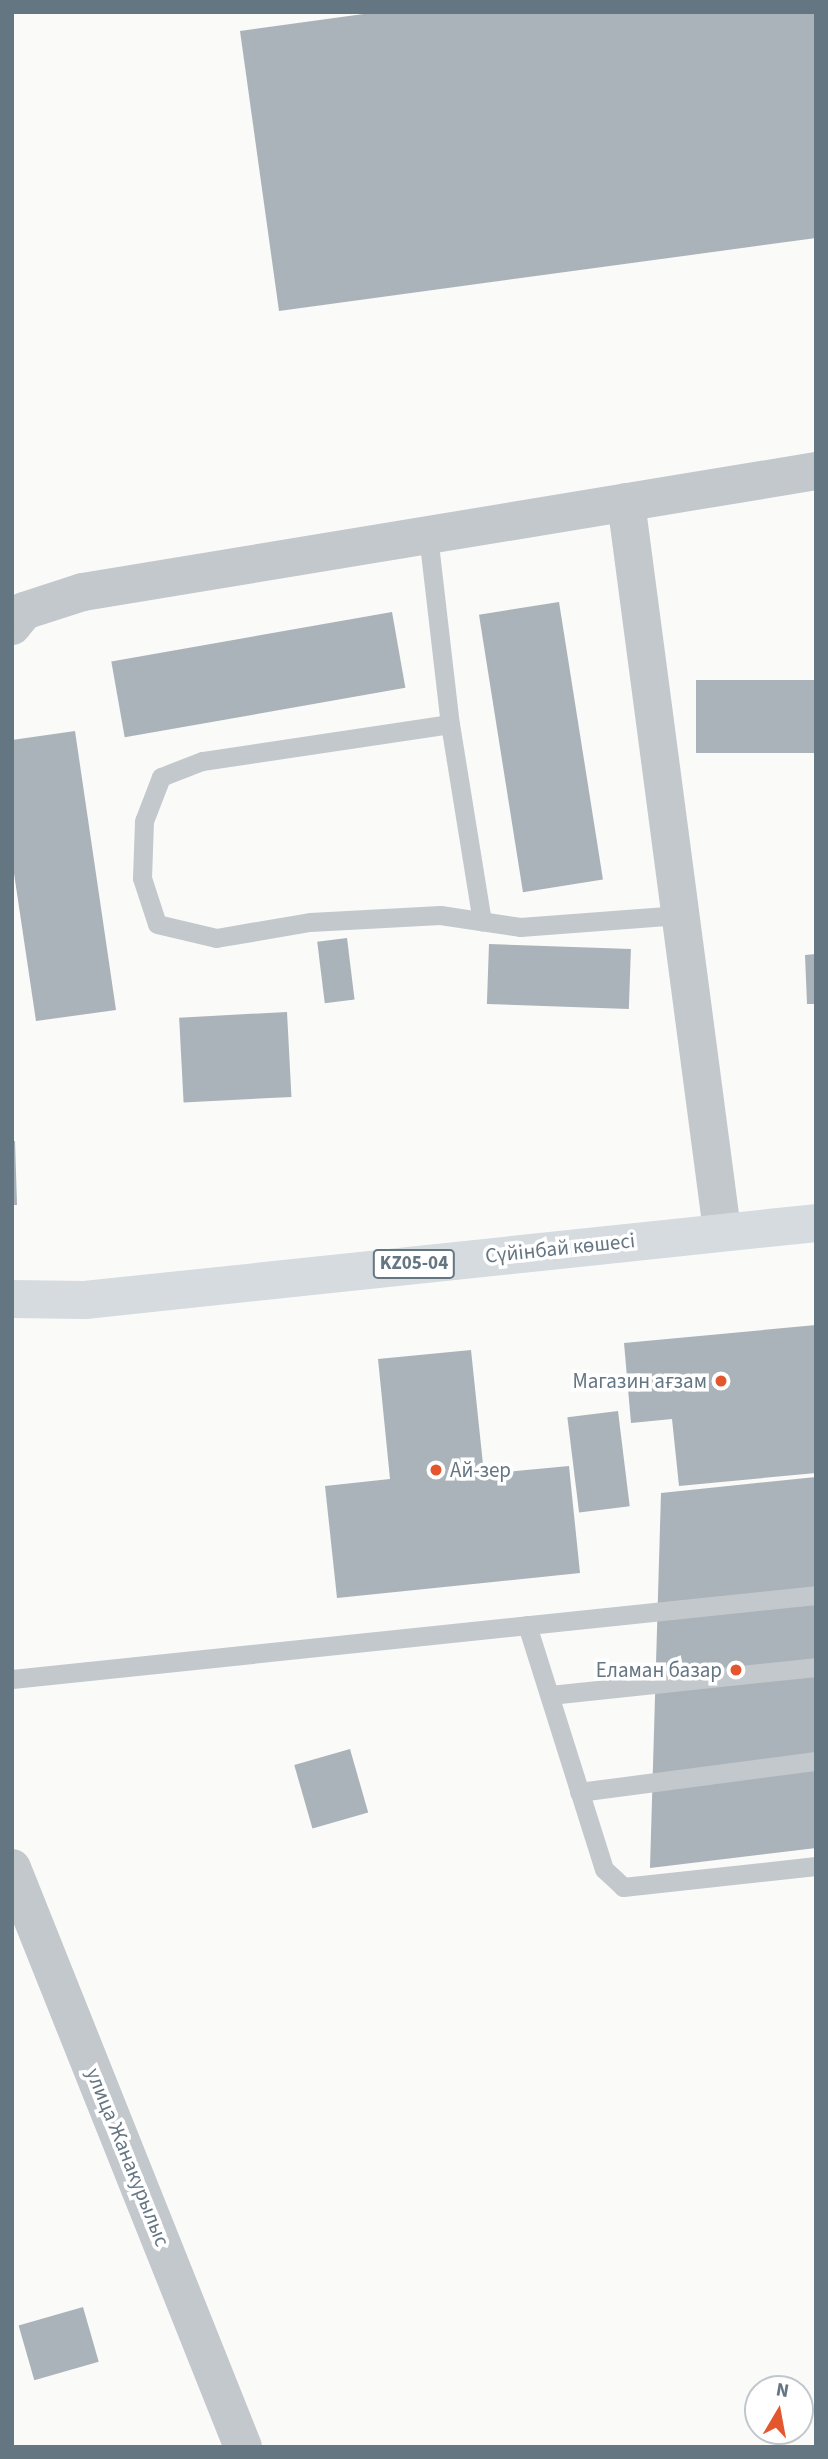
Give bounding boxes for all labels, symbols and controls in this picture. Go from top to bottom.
street label: Сүйінбай көшесі [484,1228,636,1268]
road number: KZ05-04 [372,1248,456,1280]
place label: Магазин ағзам [573,1368,707,1394]
marker: Магазин ағзам [713,1373,729,1389]
place label: Ай-зер [450,1457,511,1483]
marker: Ай-зер [428,1462,444,1478]
place label: Еламан базар [596,1657,722,1683]
marker: Еламан базар [728,1662,744,1678]
street label: улица Жанакурылыс [81,2064,175,2250]
north arrow [744,2375,814,2445]
text: N [774,2376,791,2405]

